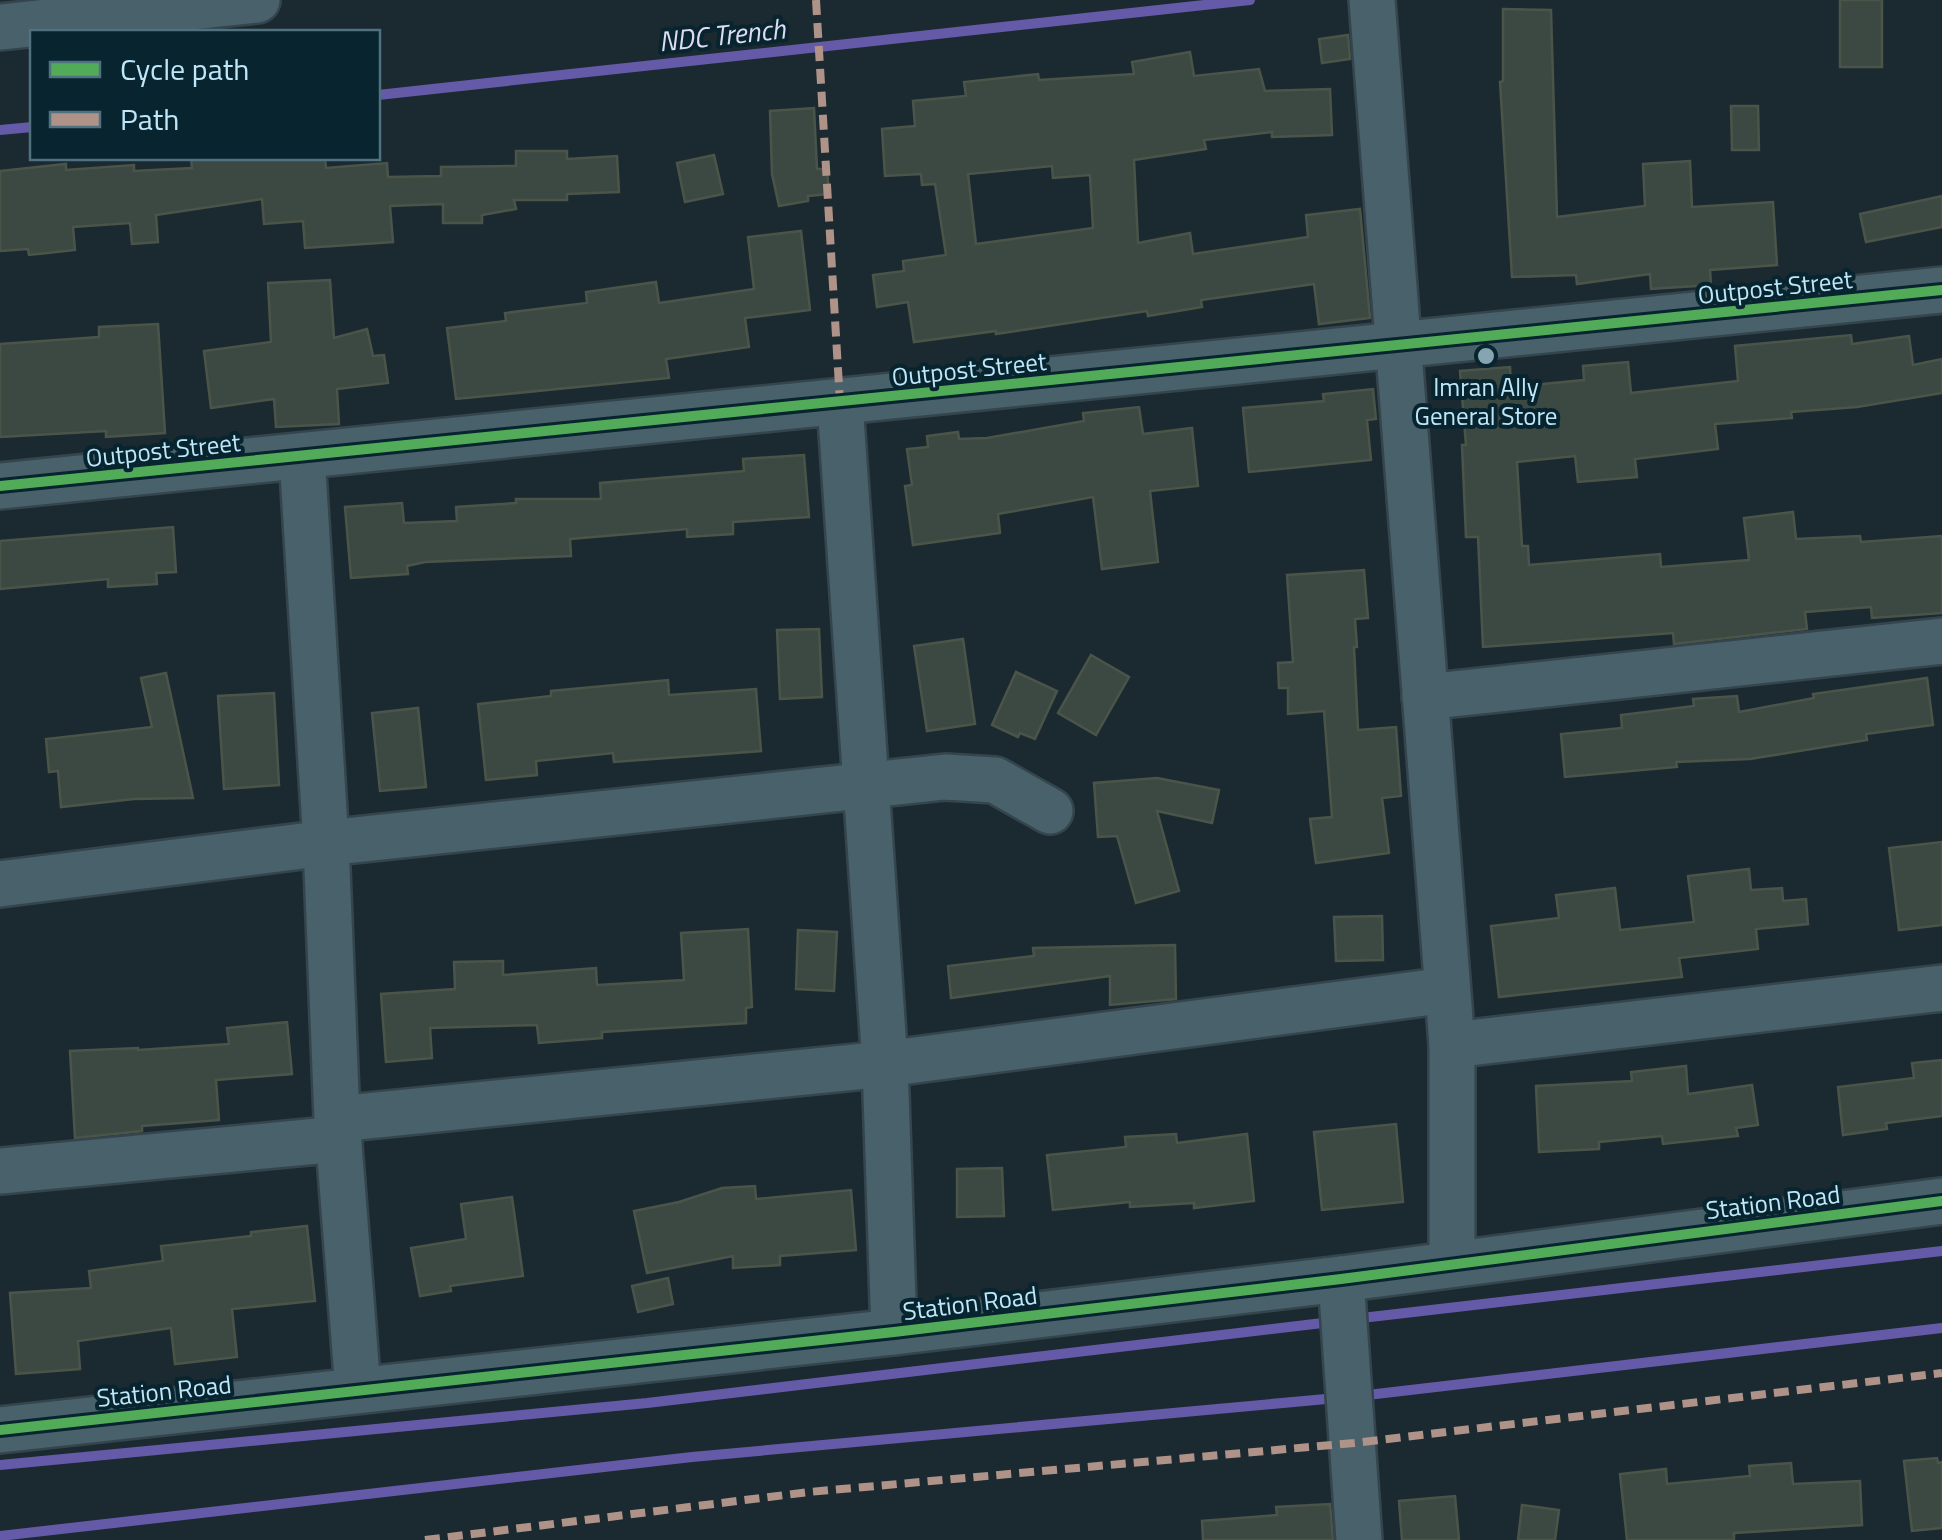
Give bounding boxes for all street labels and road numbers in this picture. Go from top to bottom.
street label: Outpost Street [1696,260,1854,314]
street label: Outpost Street [890,342,1048,396]
street label: Outpost Street [84,423,242,477]
street label: Station Road [1704,1175,1842,1229]
street label: Station Road [901,1276,1039,1330]
street label: Station Road [95,1365,233,1417]

